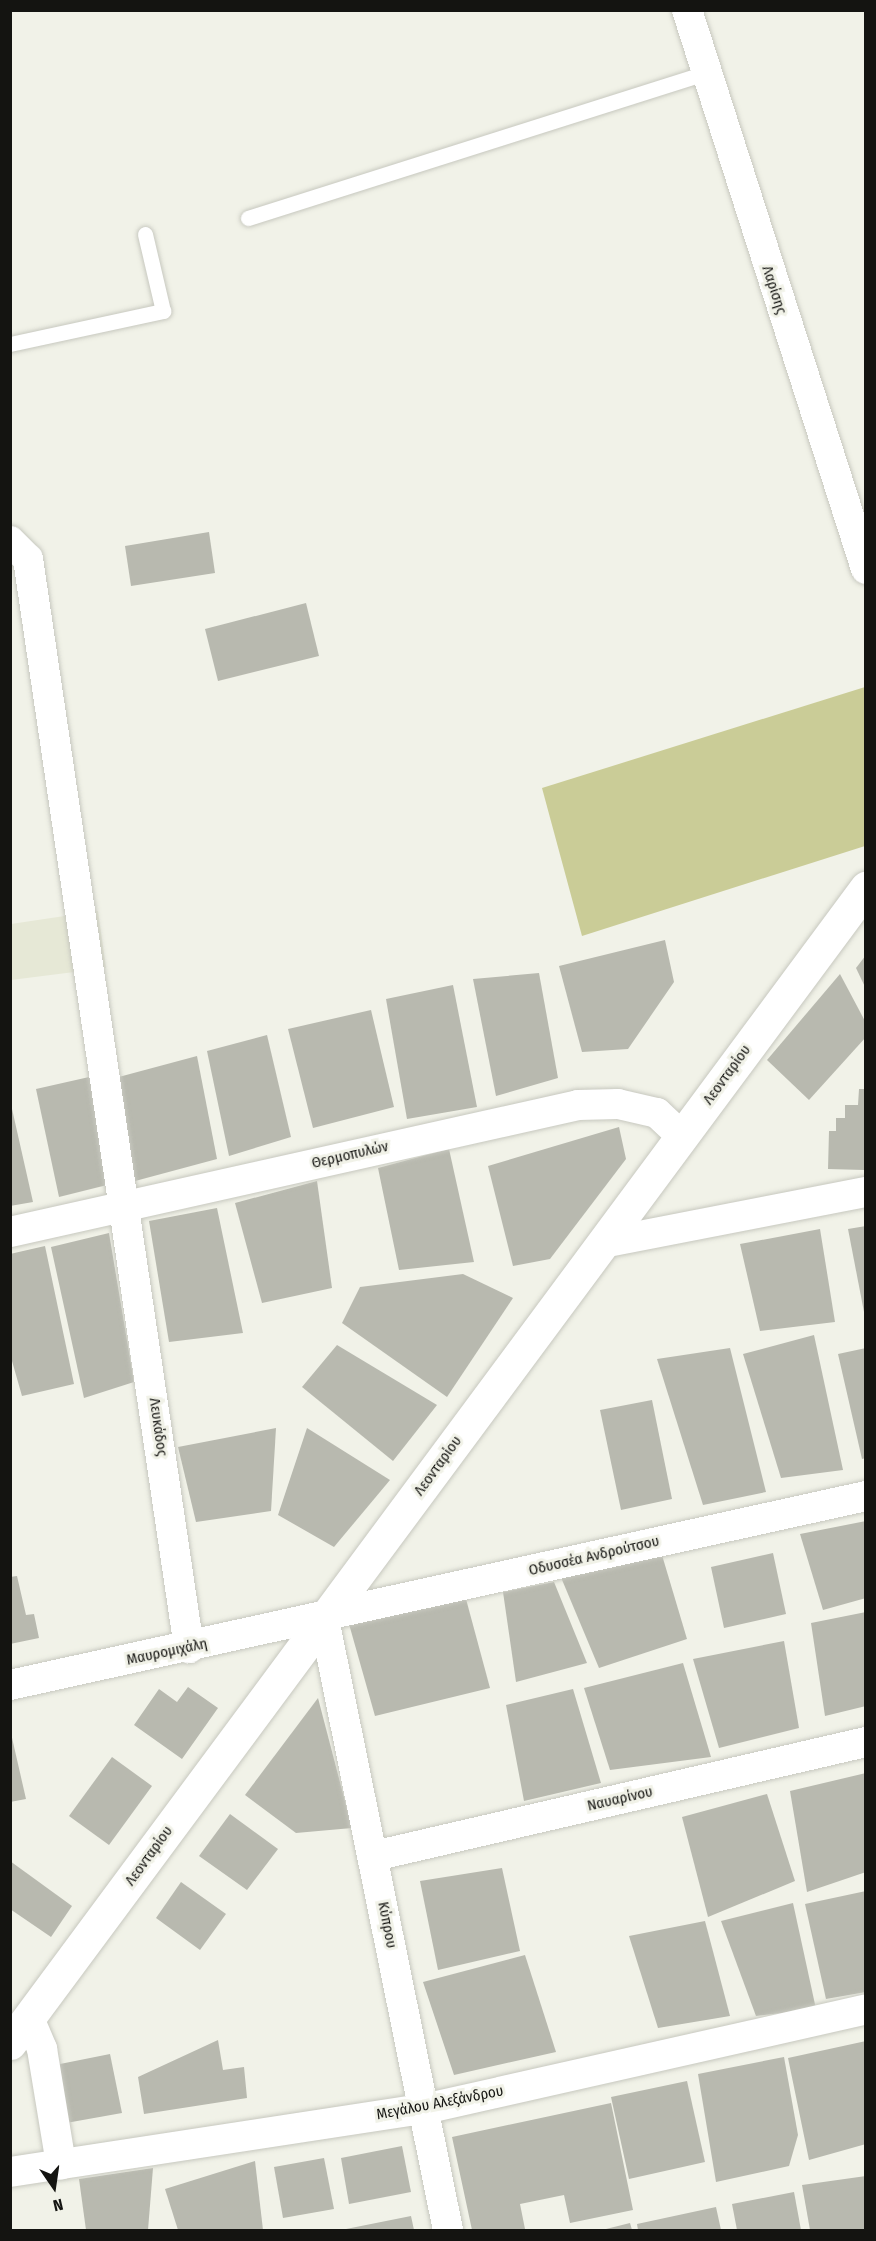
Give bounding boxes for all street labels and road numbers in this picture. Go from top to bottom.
street label: Λαρίσης [758,264,790,316]
street label: Λεονταρίου [699,1042,755,1108]
street label: Θερμοπυλών [310,1137,390,1173]
street label: Λευκάδος [145,1397,171,1457]
street label: Λεονταρίου [410,1433,466,1499]
street label: Οδυσσέα Ανδρούτσου [527,1532,661,1580]
street label: Μαυρομιχάλη [125,1635,209,1669]
street label: Ναυαρίνου [586,1783,654,1815]
street label: Λεονταρίου [121,1823,177,1889]
street label: Κύπρου [374,1900,400,1950]
street label: Μεγάλου Αλεξάνδρου [375,2082,505,2124]

